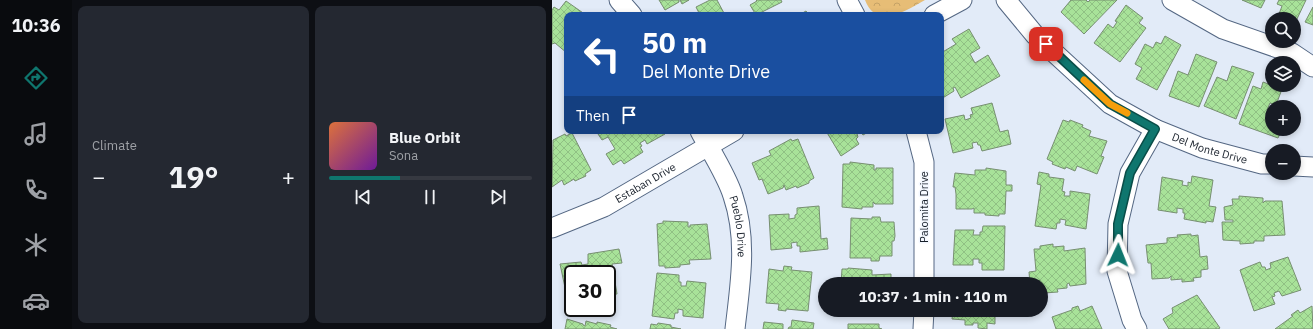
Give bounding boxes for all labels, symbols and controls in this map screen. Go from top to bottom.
map controls [1265,12,1301,180]
button: search [1265,12,1301,48]
text: 10:36 [11,14,61,37]
text: 50 m [642,24,707,61]
pin [1029,27,1063,61]
icon: left [576,28,628,80]
icon: arrive [1035,33,1057,55]
button: layers [1265,56,1301,92]
text: Del Monte Drive [642,60,770,83]
icon: directions [22,64,50,92]
button: + [1265,100,1301,136]
icon: arrive [618,104,640,126]
text: Then [576,106,610,125]
icon: music [22,120,50,148]
text: Blue Orbit [389,128,460,147]
street label: Del Monte Drive [1170,130,1249,167]
text: Climate [92,137,137,154]
button: − [1265,144,1301,180]
text: Sona [389,147,418,164]
text: 19° [168,157,219,196]
street label: Estaban Drive [612,160,678,206]
text: − [92,162,105,191]
text: + [282,162,295,191]
street label: Palomita Drive [917,171,931,243]
icon: phone [22,176,50,204]
icon: previous [352,186,374,208]
icon: pause [419,186,441,208]
icon: next [487,186,509,208]
street label: Pueblo Drive [726,194,749,257]
icon: climate [22,231,50,259]
position arrow [1097,234,1139,276]
speed limit sign: 30 [564,265,616,317]
icon: car [22,287,50,315]
text: 10:37 · 1 min · 110 m [859,287,1007,306]

